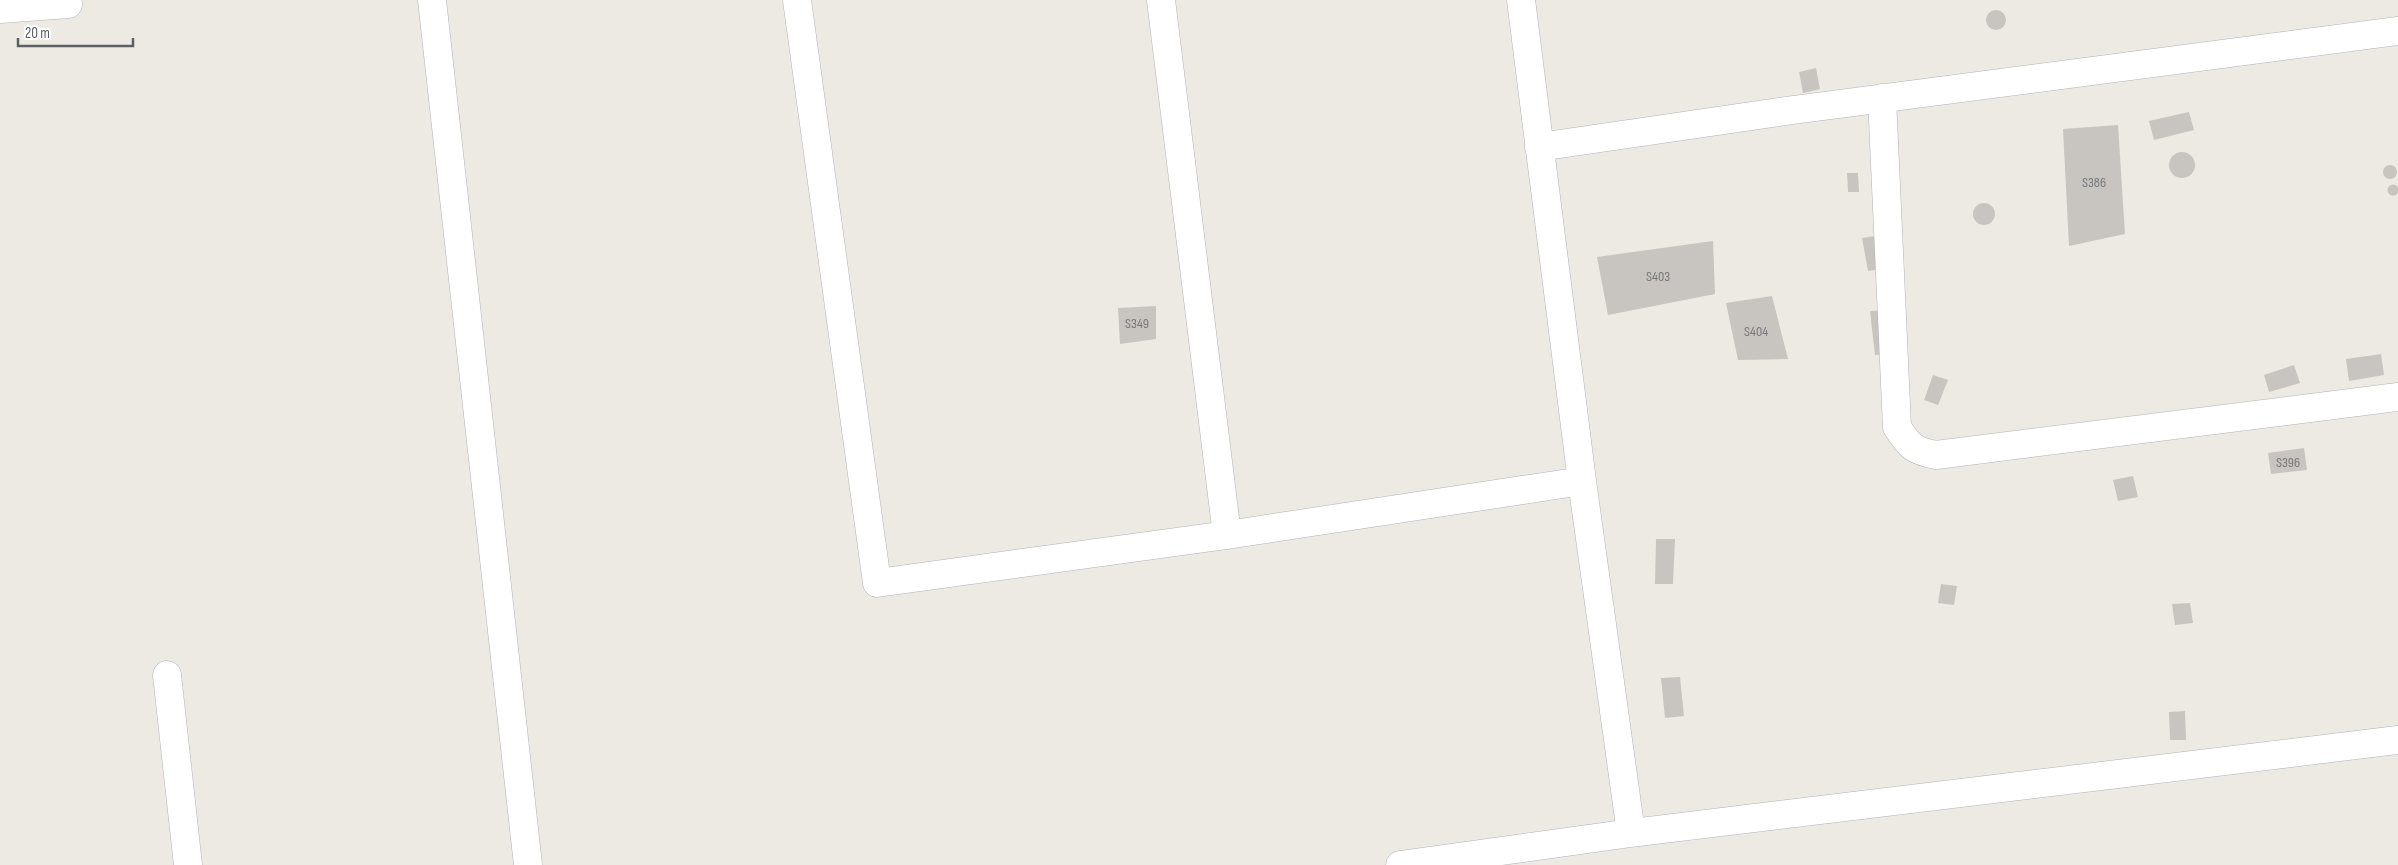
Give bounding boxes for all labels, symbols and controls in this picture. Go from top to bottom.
scale bar [18,15,132,47]
text: 20 m [25,24,50,43]
house number: S386 [2082,174,2106,191]
house number: S403 [1646,268,1670,285]
house number: S349 [1125,315,1149,332]
house number: S404 [1744,323,1768,340]
house number: S396 [2276,454,2300,471]

